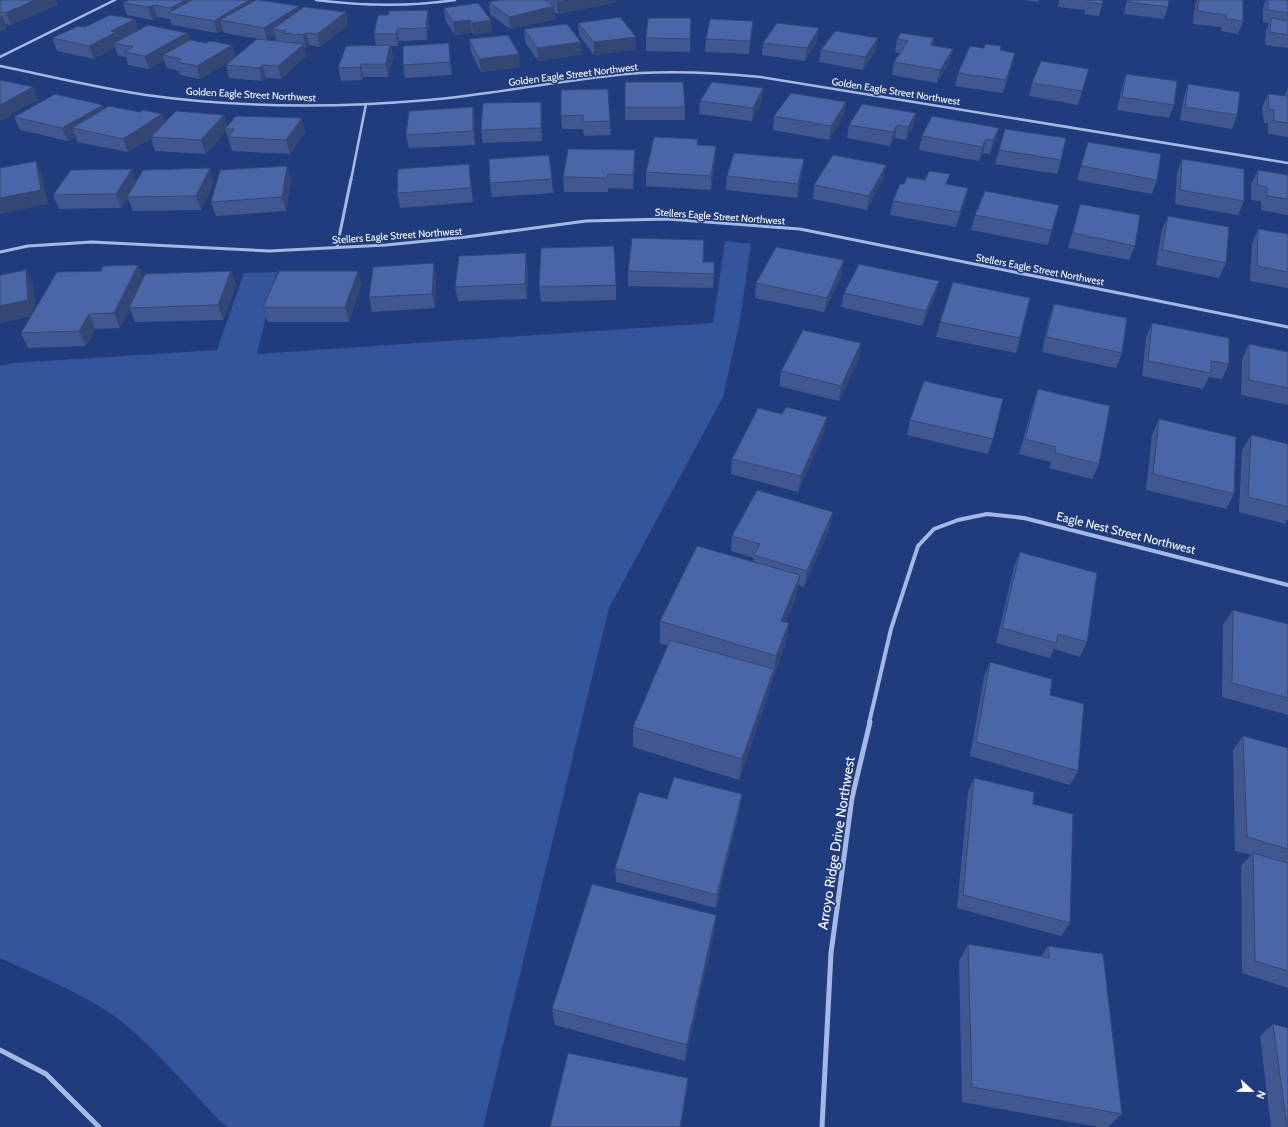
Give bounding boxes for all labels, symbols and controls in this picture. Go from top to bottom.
street label: Golden Eagle Street Northwest [508,60,639,89]
street label: Golden Eagle Street Northwest [831,75,962,108]
street label: Golden Eagle Street Northwest [186,85,317,104]
street label: Stellers Eagle Street Northwest [654,205,786,228]
street label: Stellers Eagle Street Northwest [331,224,463,247]
street label: Stellers Eagle Street Northwest [975,251,1106,288]
street label: Eagle Nest Street Northwest [1055,508,1197,557]
street label: Arroyo Ridge Drive Northwest [813,755,859,931]
north arrow [1232,1071,1272,1111]
text: N [1253,1089,1269,1101]

